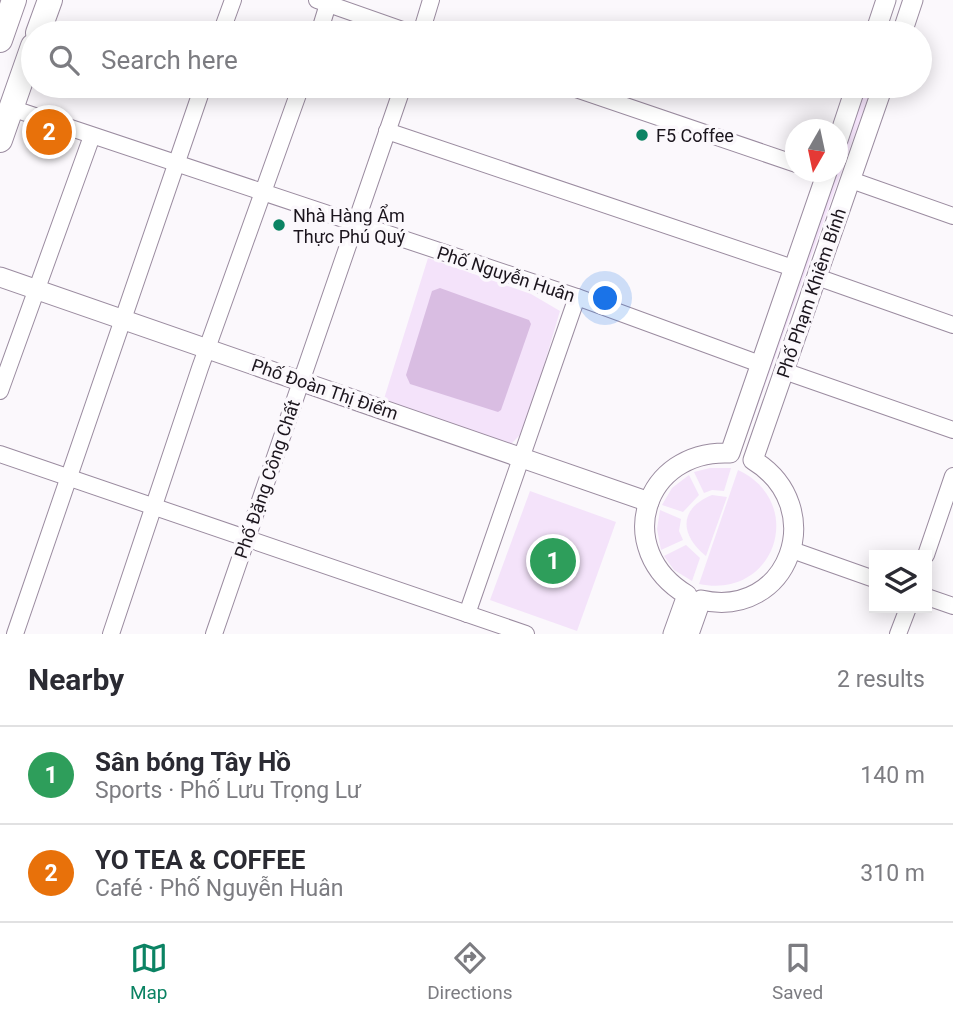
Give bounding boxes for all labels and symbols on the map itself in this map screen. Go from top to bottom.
pin: 2 [26,106,72,158]
north arrow [785,119,848,182]
place label: F5 Coffee [656,125,734,146]
marker: F5 Coffee [634,127,650,143]
place label: Nhà Hàng Ẩm Thực Phú Quý [293,204,406,247]
street label: Phố Phạm Khiêm Bính [772,205,850,381]
marker: Nhà Hàng Ẩm Thực Phú Quý [271,217,287,233]
street label: Phố Nguyễn Huân [434,242,578,306]
your location [588,281,622,315]
street label: Phố Đoàn Thị Điểm [249,354,401,424]
street label: Phố Đặng Công Chất [230,397,304,561]
pin: 1 [530,535,576,587]

